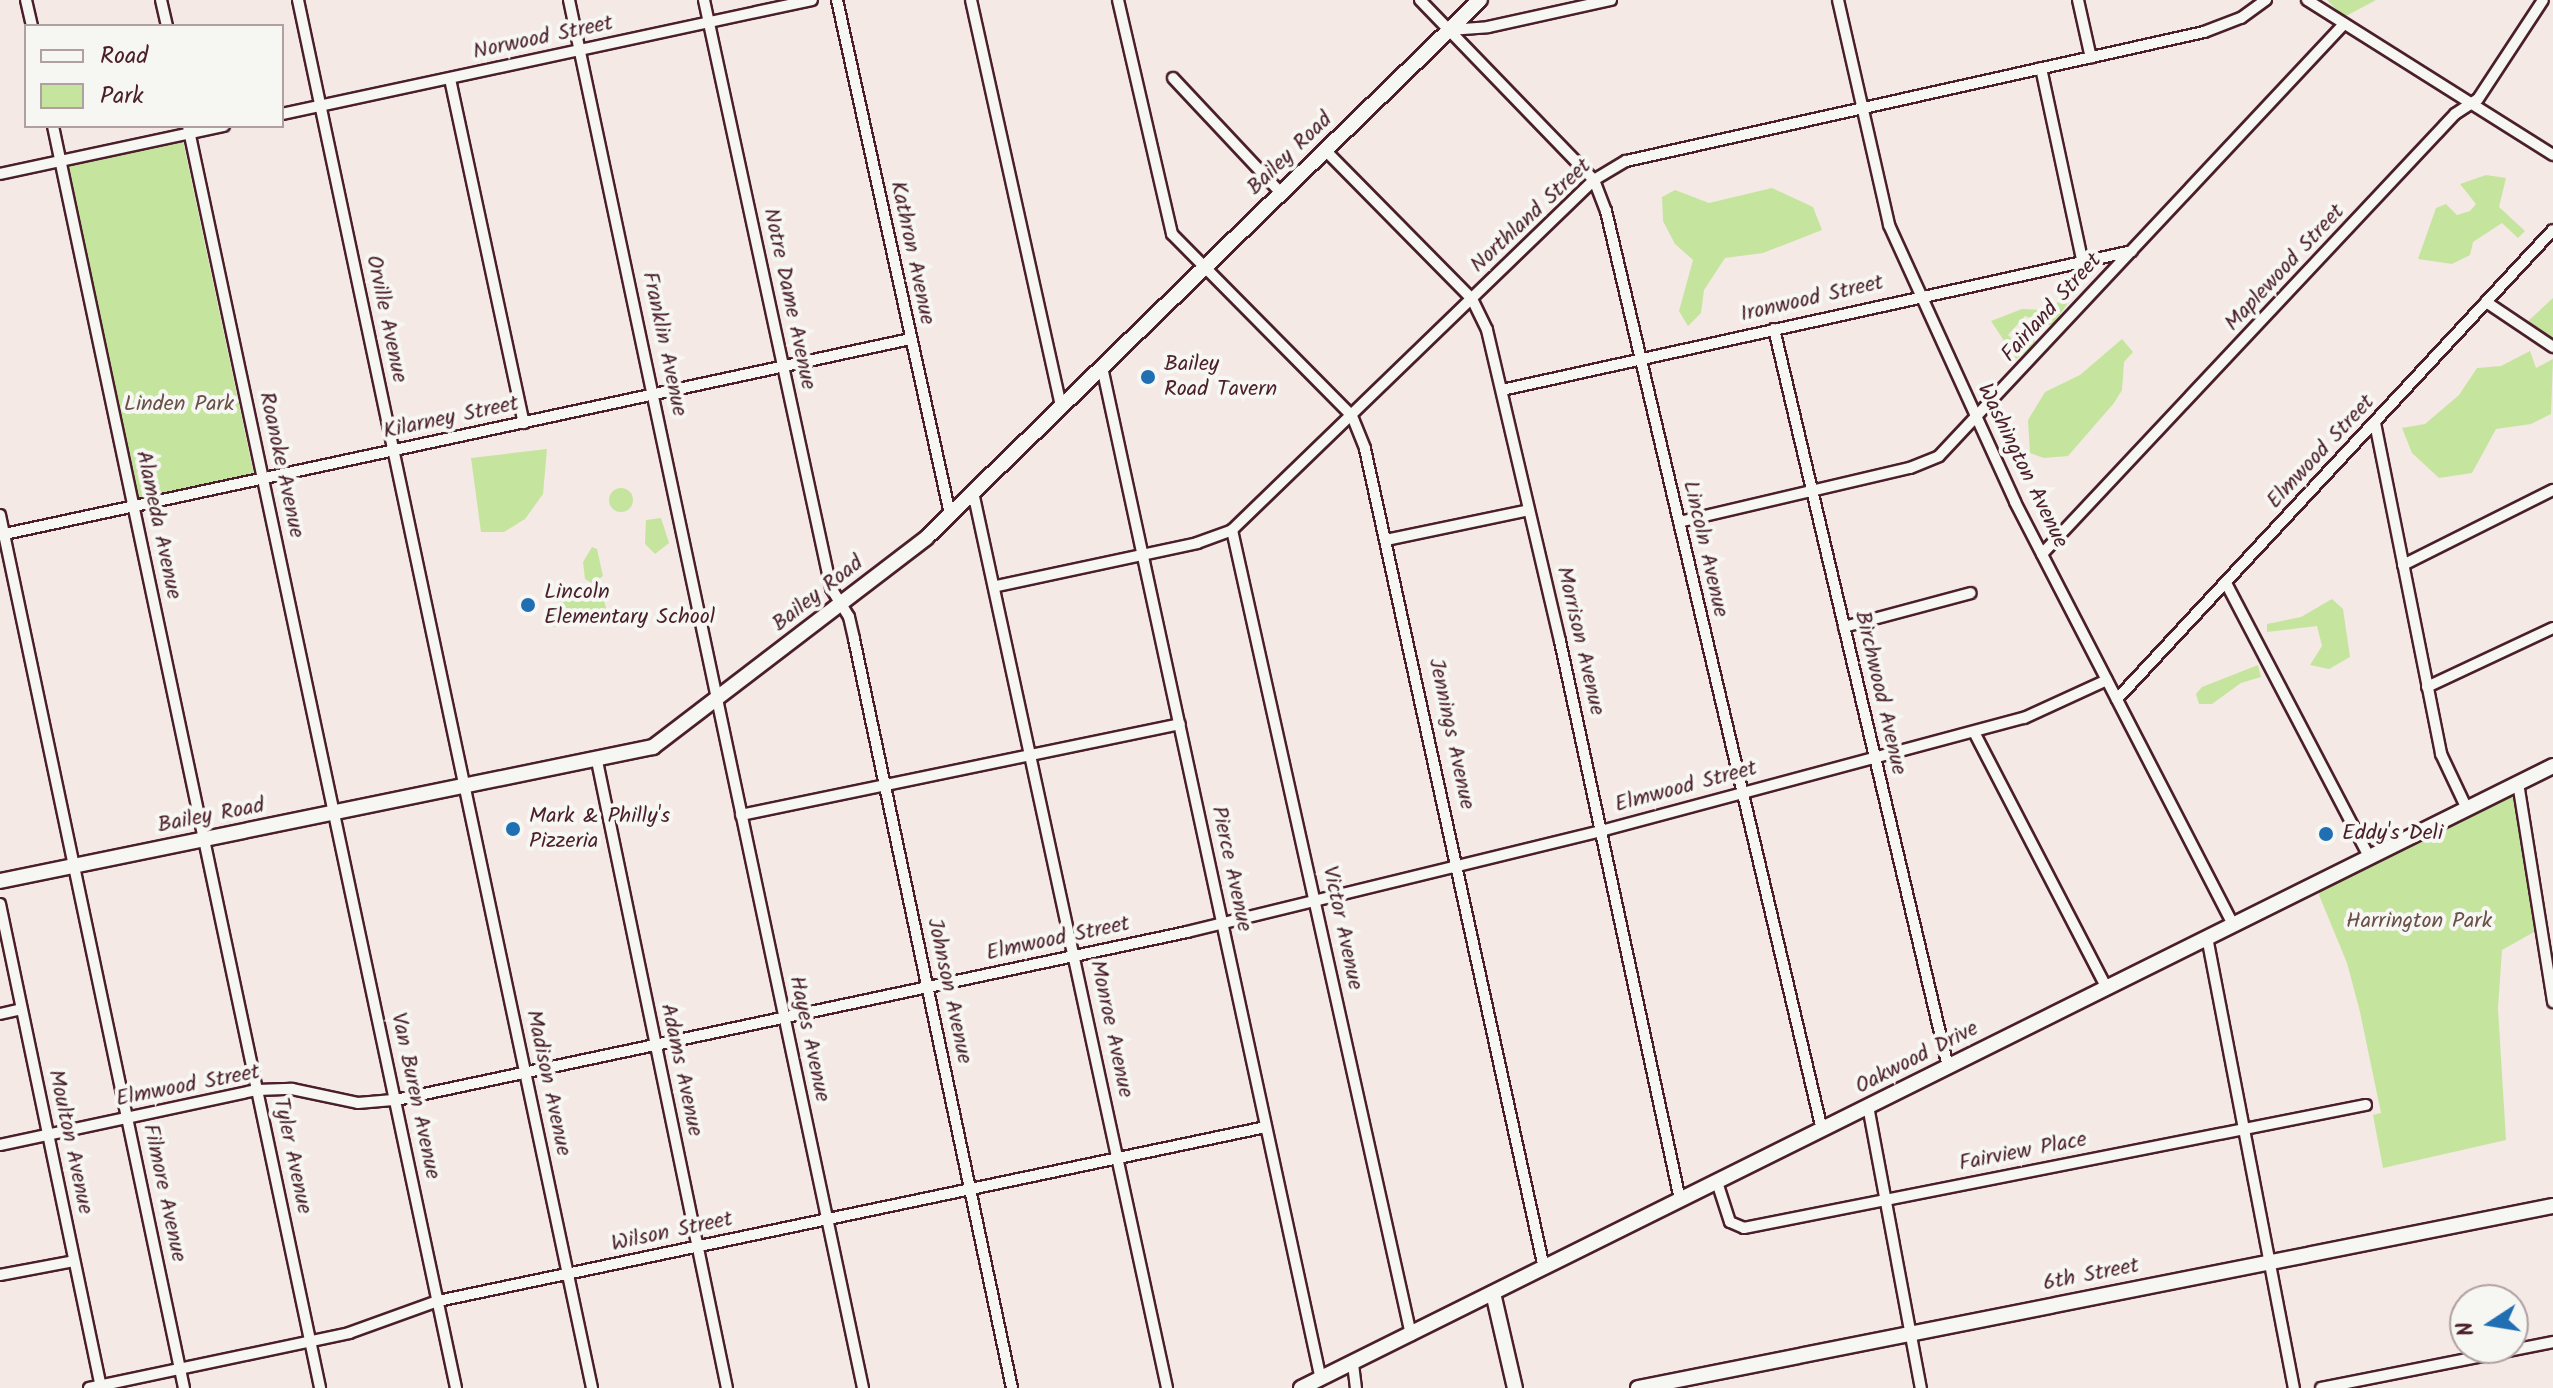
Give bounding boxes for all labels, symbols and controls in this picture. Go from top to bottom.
street label: Norwood Street [471,10,615,66]
legend [24,24,284,128]
text: Road [100,37,148,76]
text: Park [100,77,144,116]
street label: Bailey Road [1242,107,1338,201]
street label: Northland Street [1465,153,1597,279]
street label: Kathron Avenue [884,179,940,327]
street label: Maplewood Street [2219,199,2351,337]
street label: Notre Dame Avenue [757,206,821,392]
street label: Fairland Street [1996,248,2108,368]
street label: Orville Avenue [360,253,412,385]
street label: Franklin Avenue [636,269,692,419]
street label: Ironwood Street [1738,270,1886,328]
place label: Bailey Road Tavern [1164,351,1277,402]
marker: Bailey Road Tavern [1139,368,1157,386]
street label: Washington Avenue [1971,379,2073,553]
street label: Roanoke Avenue [253,390,309,540]
street label: Elmwood Street [2262,390,2380,514]
street label: Kilarney Street [381,391,521,445]
park label: Linden Park [124,392,234,418]
street label: Alameda Avenue [129,448,187,602]
street label: Lincoln Avenue [1676,478,1734,620]
street label: Bailey Road [767,550,869,638]
street label: Morrison Avenue [1550,564,1610,718]
place label: Lincoln Elementary School [544,579,715,630]
marker: Lincoln Elementary School [519,596,537,614]
street label: Birchwood Avenue [1848,608,1912,778]
street label: Jennings Avenue [1422,656,1480,812]
street label: Elmwood Street [1612,755,1760,819]
street label: Bailey Road [155,793,267,839]
place label: Mark & Philly's Pizzeria [529,803,670,854]
street label: Pierce Avenue [1205,804,1257,934]
marker: Mark & Philly's Pizzeria [504,820,522,838]
place label: Eddy's Deli [2342,821,2443,847]
marker: Eddy's Deli [2317,825,2335,843]
street label: Victor Avenue [1316,864,1368,992]
park label: Harrington Park [2346,909,2492,935]
street label: Elmwood Street [984,911,1132,967]
street label: Johnson Avenue [921,916,977,1066]
street label: Monroe Avenue [1084,958,1138,1100]
street label: Hayes Avenue [783,974,835,1104]
street label: Adams Avenue [654,1001,708,1139]
street label: Madison Avenue [520,1008,576,1158]
street label: Van Buren Avenue [384,1010,446,1182]
street label: Oakwood Drive [1851,1016,1983,1100]
street label: Elmwood Street [114,1059,262,1113]
street label: Moulton Avenue [42,1067,98,1217]
street label: Tyler Avenue [267,1095,317,1217]
street label: Filmore Avenue [136,1122,192,1264]
street label: Fairview Place [1957,1127,2089,1177]
street label: Wilson Street [609,1206,735,1258]
street label: 6th Street [2041,1253,2141,1297]
north arrow [2449,1284,2529,1364]
text: N [2448,1318,2486,1339]

